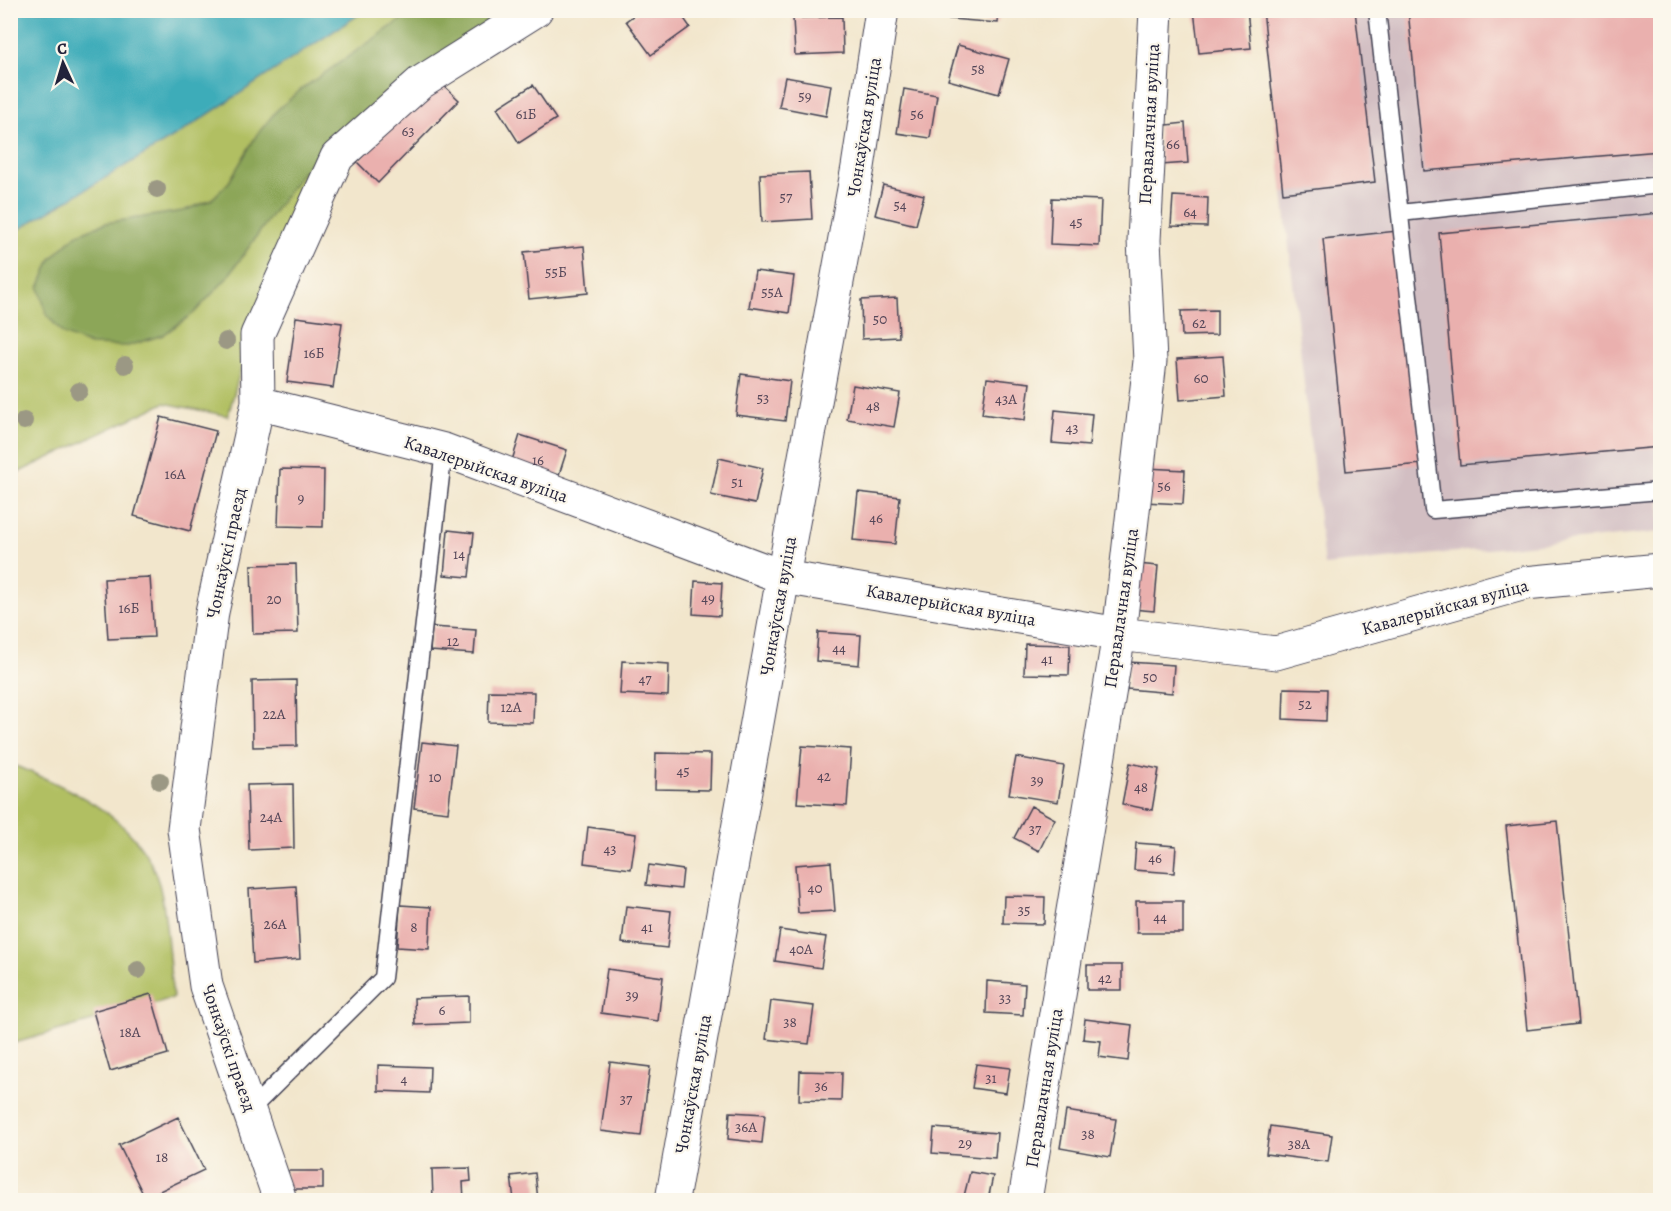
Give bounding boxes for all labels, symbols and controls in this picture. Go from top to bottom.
north arrow [33,33,93,93]
text: С [56,38,68,60]
street label: Перавалачная вуліца [1133,42,1165,205]
street label: Чонкаўская вуліца [841,55,887,199]
house number: 58 [971,59,985,79]
house number: 59 [798,86,812,106]
house number: 61Б [515,104,537,124]
house number: 56 [910,104,924,124]
house number: 63 [401,121,415,141]
house number: 66 [1166,134,1180,154]
house number: 57 [780,187,793,207]
house number: 54 [893,195,907,215]
house number: 64 [1183,202,1197,222]
house number: 45 [1069,212,1083,232]
house number: 55Б [545,262,567,282]
house number: 55А [761,282,783,302]
house number: 50 [873,309,887,329]
house number: 62 [1192,313,1206,333]
house number: 16Б [303,343,325,363]
house number: 60 [1194,368,1208,388]
house number: 53 [757,388,769,408]
house number: 43А [995,389,1017,409]
house number: 48 [866,396,880,416]
house number: 43 [1065,418,1079,438]
street label: Кавалерыйская вуліца [401,430,572,509]
house number: 16 [532,450,544,470]
house number: 16А [165,464,186,484]
house number: 51 [731,472,743,492]
house number: 56 [1157,476,1171,496]
street label: Чонкаўскі праезд [200,485,252,621]
house number: 9 [298,488,305,508]
house number: 46 [869,508,883,528]
street label: Перавалачная вуліца [1098,526,1144,689]
street label: Чонкаўская вуліца [754,534,802,678]
house number: 14 [453,544,465,564]
street label: Кавалерыйская вуліца [1359,573,1532,641]
street label: Кавалерыйская вуліца [864,578,1038,632]
house number: 49 [701,588,715,608]
house number: 20 [266,589,282,609]
house number: 16Б [118,598,140,618]
house number: 12 [447,631,459,651]
house number: 44 [832,638,846,658]
house number: 41 [1041,649,1053,669]
house number: 50 [1143,667,1157,687]
house number: 47 [638,669,652,689]
house number: 52 [1298,694,1312,714]
house number: 12А [500,697,522,717]
house number: 22А [262,704,286,724]
house number: 45 [676,761,690,781]
house number: 42 [817,766,831,786]
house number: 10 [428,767,442,787]
house number: 39 [1030,770,1044,790]
house number: 48 [1134,777,1148,797]
house number: 24А [260,807,283,827]
house number: 37 [1029,819,1042,839]
house number: 43 [603,839,617,859]
house number: 46 [1148,848,1162,868]
house number: 40 [808,878,822,898]
house number: 35 [1018,900,1030,920]
house number: 44 [1153,907,1167,927]
house number: 26А [264,914,287,934]
house number: 8 [410,917,418,937]
house number: 41 [641,917,653,937]
house number: 40А [789,939,813,959]
house number: 42 [1098,968,1112,988]
street label: Чонкаўскі праезд [196,981,262,1115]
house number: 39 [625,985,639,1005]
house number: 33 [999,988,1011,1008]
house number: 6 [439,1000,446,1020]
street label: Перавалачная вуліца [1020,1006,1069,1169]
street label: Чонкаўская вуліца [669,1012,717,1156]
house number: 38 [783,1012,797,1032]
house number: 18А [119,1022,141,1042]
house number: 31 [985,1068,997,1088]
house number: 4 [401,1069,408,1089]
house number: 36 [814,1076,828,1096]
house number: 37 [620,1089,633,1109]
house number: 36А [735,1117,757,1137]
house number: 38 [1081,1124,1095,1144]
house number: 29 [958,1133,972,1153]
house number: 38А [1288,1134,1310,1154]
house number: 18 [156,1147,168,1167]

